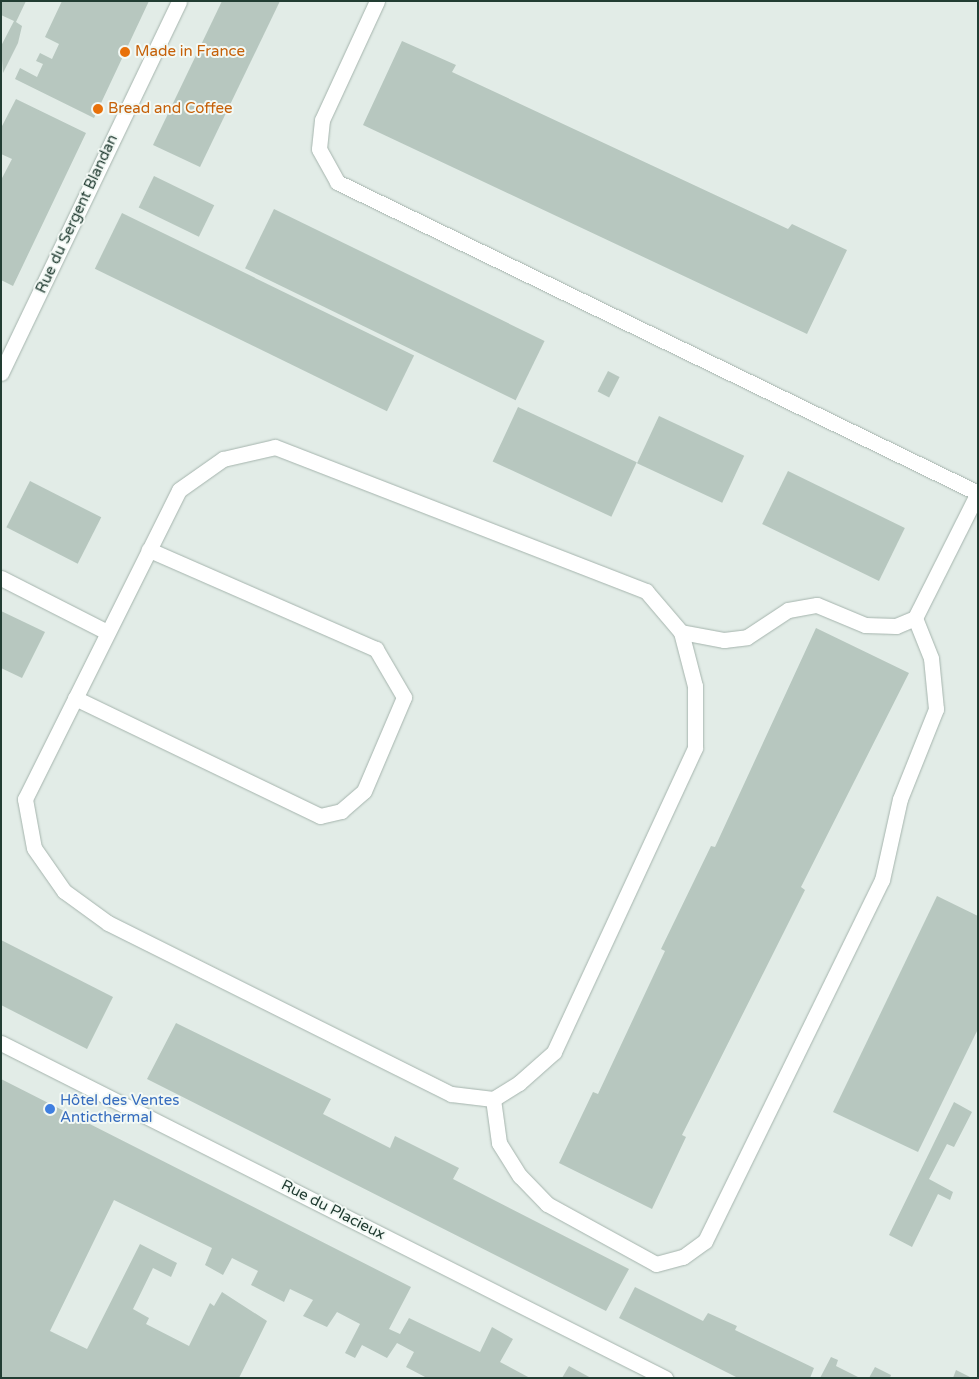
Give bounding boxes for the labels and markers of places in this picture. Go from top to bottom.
place label: Made in France [135,43,245,61]
marker: Made in France [119,46,131,58]
place label: Bread and Coffee [108,100,232,118]
marker: Bread and Coffee [92,103,104,115]
place label: Hôtel des Ventes Anticthermal [60,1091,179,1126]
marker: Hôtel des Ventes Anticthermal [44,1103,56,1115]

